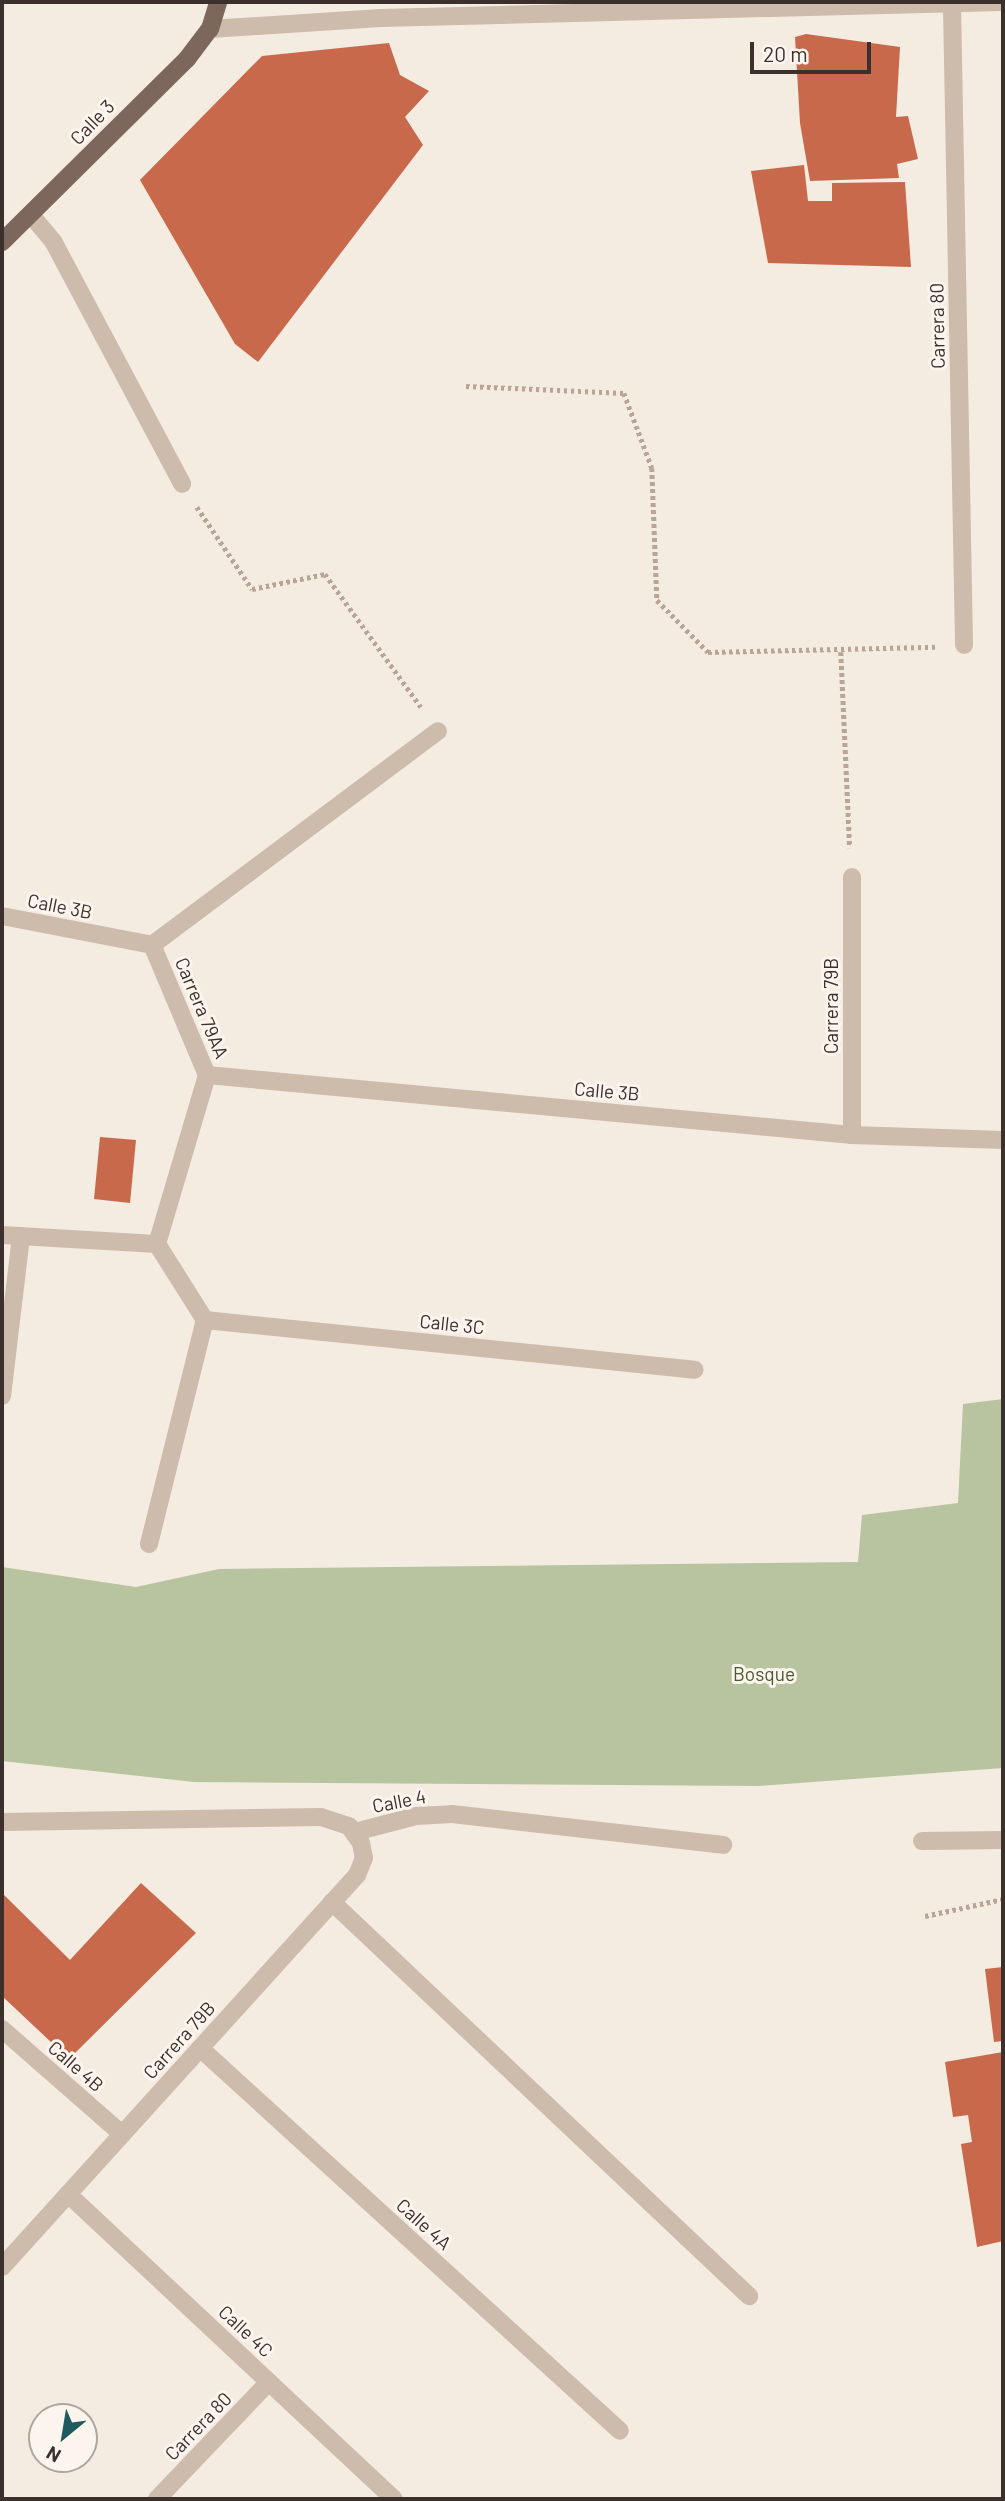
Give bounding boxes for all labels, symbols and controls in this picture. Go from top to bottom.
scale bar [753,28,874,72]
text: 20 m [763,41,808,66]
street label: Calle 3 [65,95,119,149]
street label: Carrera 80 [925,283,949,369]
street label: Calle 3B [26,889,94,923]
street label: Carrera 79AA [171,954,233,1062]
street label: Carrera 79B [820,958,842,1054]
street label: Calle 3B [573,1077,641,1105]
street label: Calle 3C [418,1309,486,1339]
park label: Bosque [733,1663,795,1685]
street label: Calle 4 [370,1785,428,1817]
street label: Carrera 79B [138,1997,220,2083]
street label: Calle 4B [44,2036,108,2096]
street label: Calle 4A [392,2194,456,2254]
street label: Calle 4C [214,2300,278,2362]
street label: Carrera 80 [160,2387,236,2465]
north arrow [28,2403,98,2473]
text: N [42,2442,64,2468]

